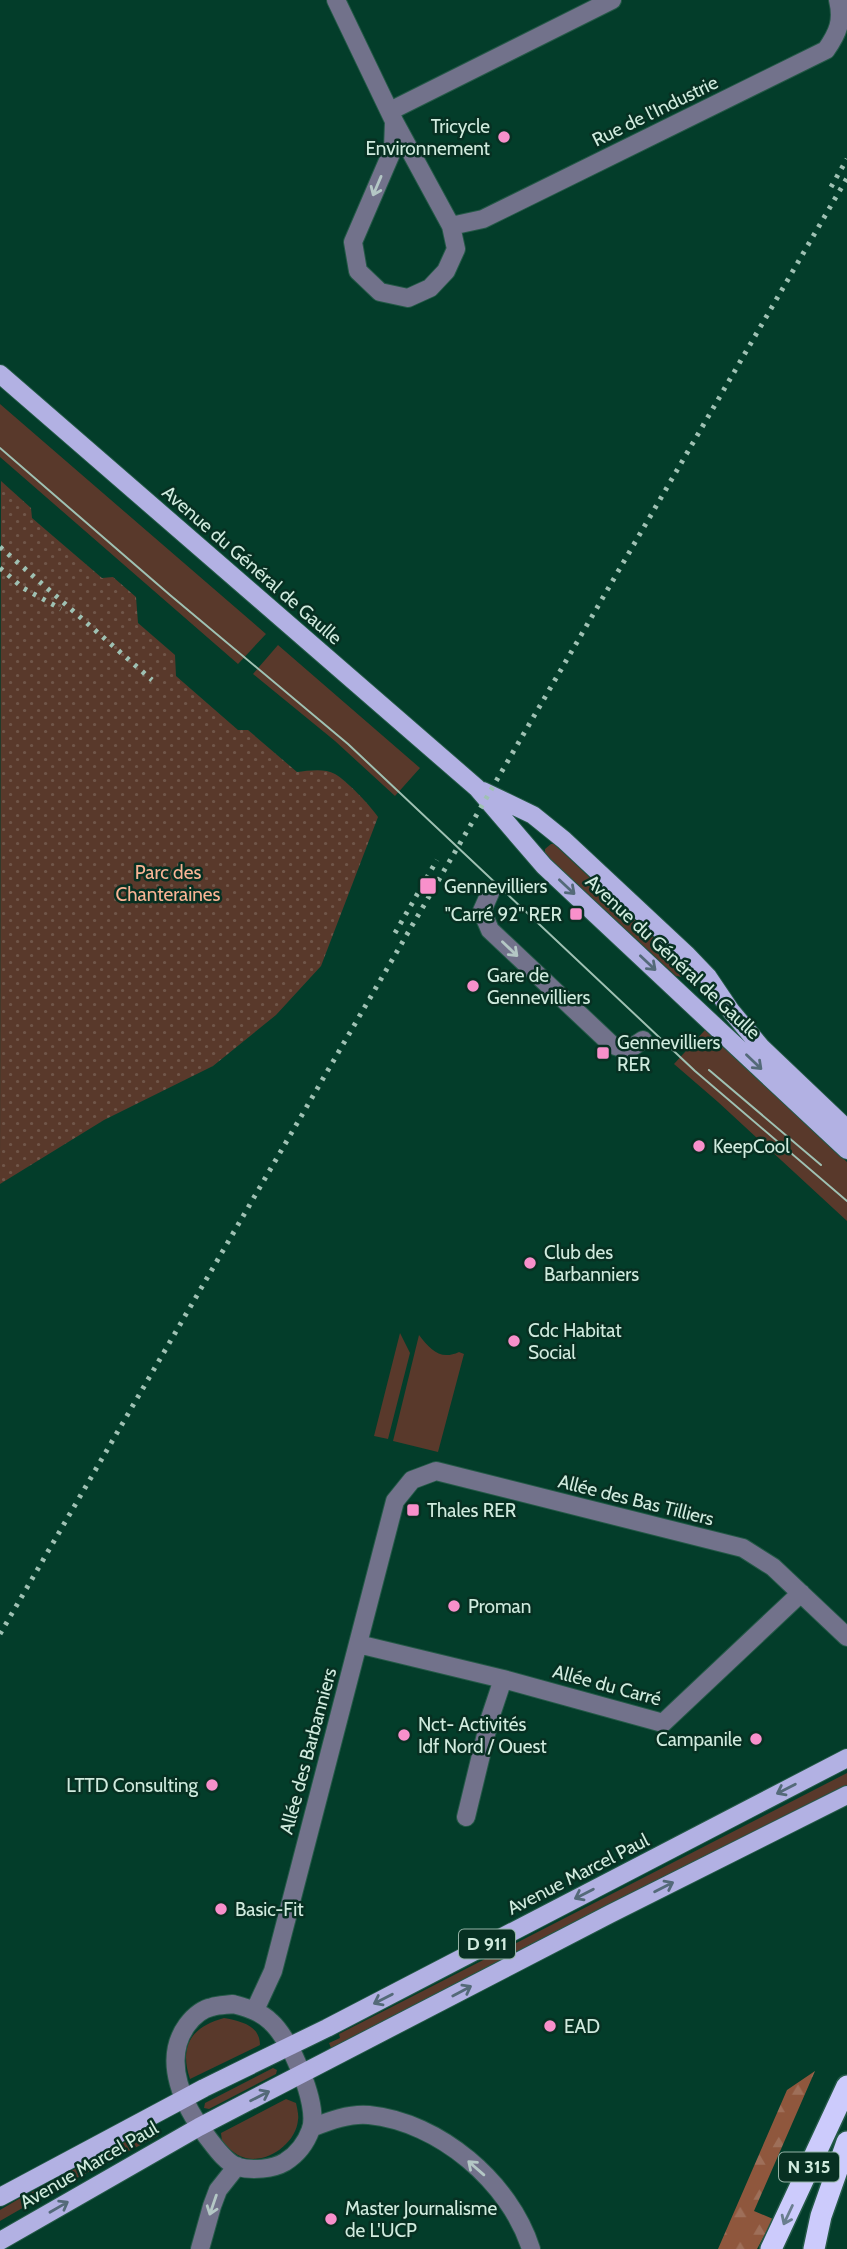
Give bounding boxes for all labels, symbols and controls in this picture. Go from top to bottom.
street label: Rue de l'Industrie [588,70,722,151]
place label: Tricycle Environnement [365,115,491,160]
marker: Tricycle Environnement [496,129,512,145]
one-way arrow [370,175,383,196]
street label: Avenue du Général de Gaulle [157,481,347,650]
park label: Parc des Chanteraines [116,861,221,906]
street label: Avenue du Général de Gaulle [581,870,765,1044]
place label: Gennevilliers [444,875,547,898]
marker: Gennevilliers [418,876,438,896]
one-way arrow [558,878,575,895]
place label: "Carré 92" RER [445,903,563,926]
marker: "Carré 92" RER [568,906,584,922]
one-way arrow [501,940,518,957]
one-way arrow [639,954,656,971]
place label: Gare de Gennevilliers [487,964,590,1009]
marker: Gare de Gennevilliers [465,978,481,994]
place label: Gennevilliers RER [617,1031,720,1076]
marker: Gennevilliers RER [595,1045,611,1061]
one-way arrow [746,1054,763,1071]
place label: KeepCool [713,1135,790,1158]
marker: KeepCool [691,1138,707,1154]
place label: Club des Barbanniers [544,1241,639,1286]
marker: Club des Barbanniers [522,1255,538,1271]
place label: Cdc Habitat Social [528,1319,622,1364]
marker: Cdc Habitat Social [506,1333,522,1349]
street label: Allée des Bas Tilliers [556,1470,716,1531]
place label: Thales RER [427,1499,517,1522]
marker: Thales RER [405,1502,421,1518]
place label: Proman [468,1595,531,1618]
marker: Proman [446,1598,462,1614]
street label: Allée du Carré [550,1659,664,1711]
street label: Allée des Barbanniers [275,1665,341,1837]
place label: Nct- Activités Idf Nord / Ouest [418,1713,547,1758]
marker: Nct- Activités Idf Nord / Ouest [396,1727,412,1743]
place label: Campanile [656,1728,742,1751]
marker: Campanile [748,1731,764,1747]
place label: LTTD Consulting [66,1774,199,1797]
marker: LTTD Consulting [204,1777,220,1793]
one-way arrow [776,1783,797,1797]
street label: Avenue Marcel Paul [503,1828,653,1920]
one-way arrow [653,1879,674,1893]
one-way arrow [574,1887,595,1901]
place label: Basic-Fit [235,1898,304,1921]
marker: Basic-Fit [213,1901,229,1917]
road number: D 911 [459,1930,515,1958]
one-way arrow [451,1984,472,1998]
one-way arrow [373,1992,393,2006]
place label: EAD [564,2015,600,2038]
marker: EAD [542,2018,558,2034]
one-way arrow [249,2089,270,2103]
street label: Avenue Marcel Paul [16,2116,163,2214]
road number: N 315 [779,2152,839,2182]
one-way arrow [467,2160,485,2176]
one-way arrow [206,2194,219,2216]
place label: Master Journalisme de L'UCP [345,2197,497,2242]
one-way arrow [48,2200,69,2213]
one-way arrow [781,2203,794,2225]
marker: Master Journalisme de L'UCP [323,2211,339,2227]

